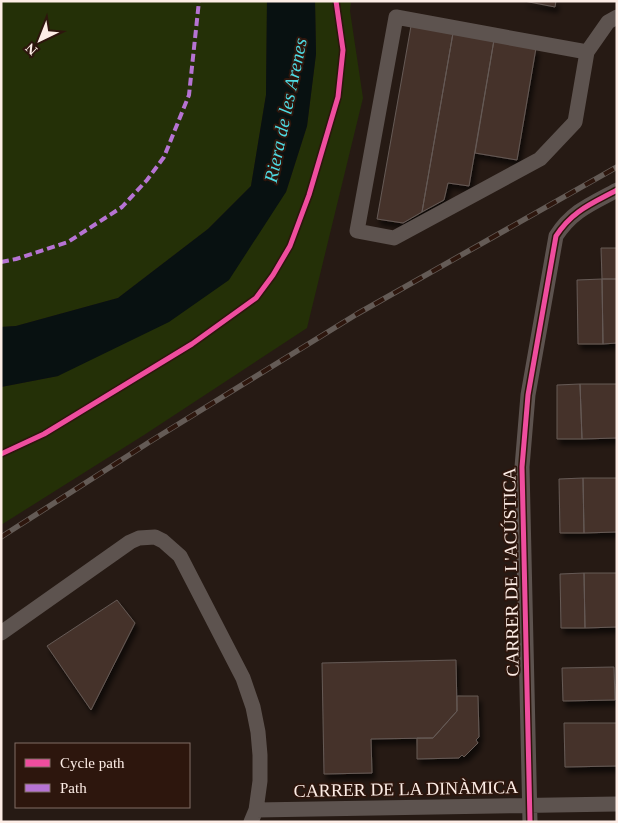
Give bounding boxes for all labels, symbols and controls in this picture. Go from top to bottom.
north arrow [15,15,65,65]
water label: Riera de les Arenes [260,36,311,185]
text: N [23,40,40,58]
street label: CARRER DE L'ACÚSTICA [498,467,523,677]
legend [15,743,190,808]
text: Cycle path [60,755,125,771]
street label: CARRER DE LA DINÀMICA [294,776,518,801]
text: Path [60,780,87,796]

